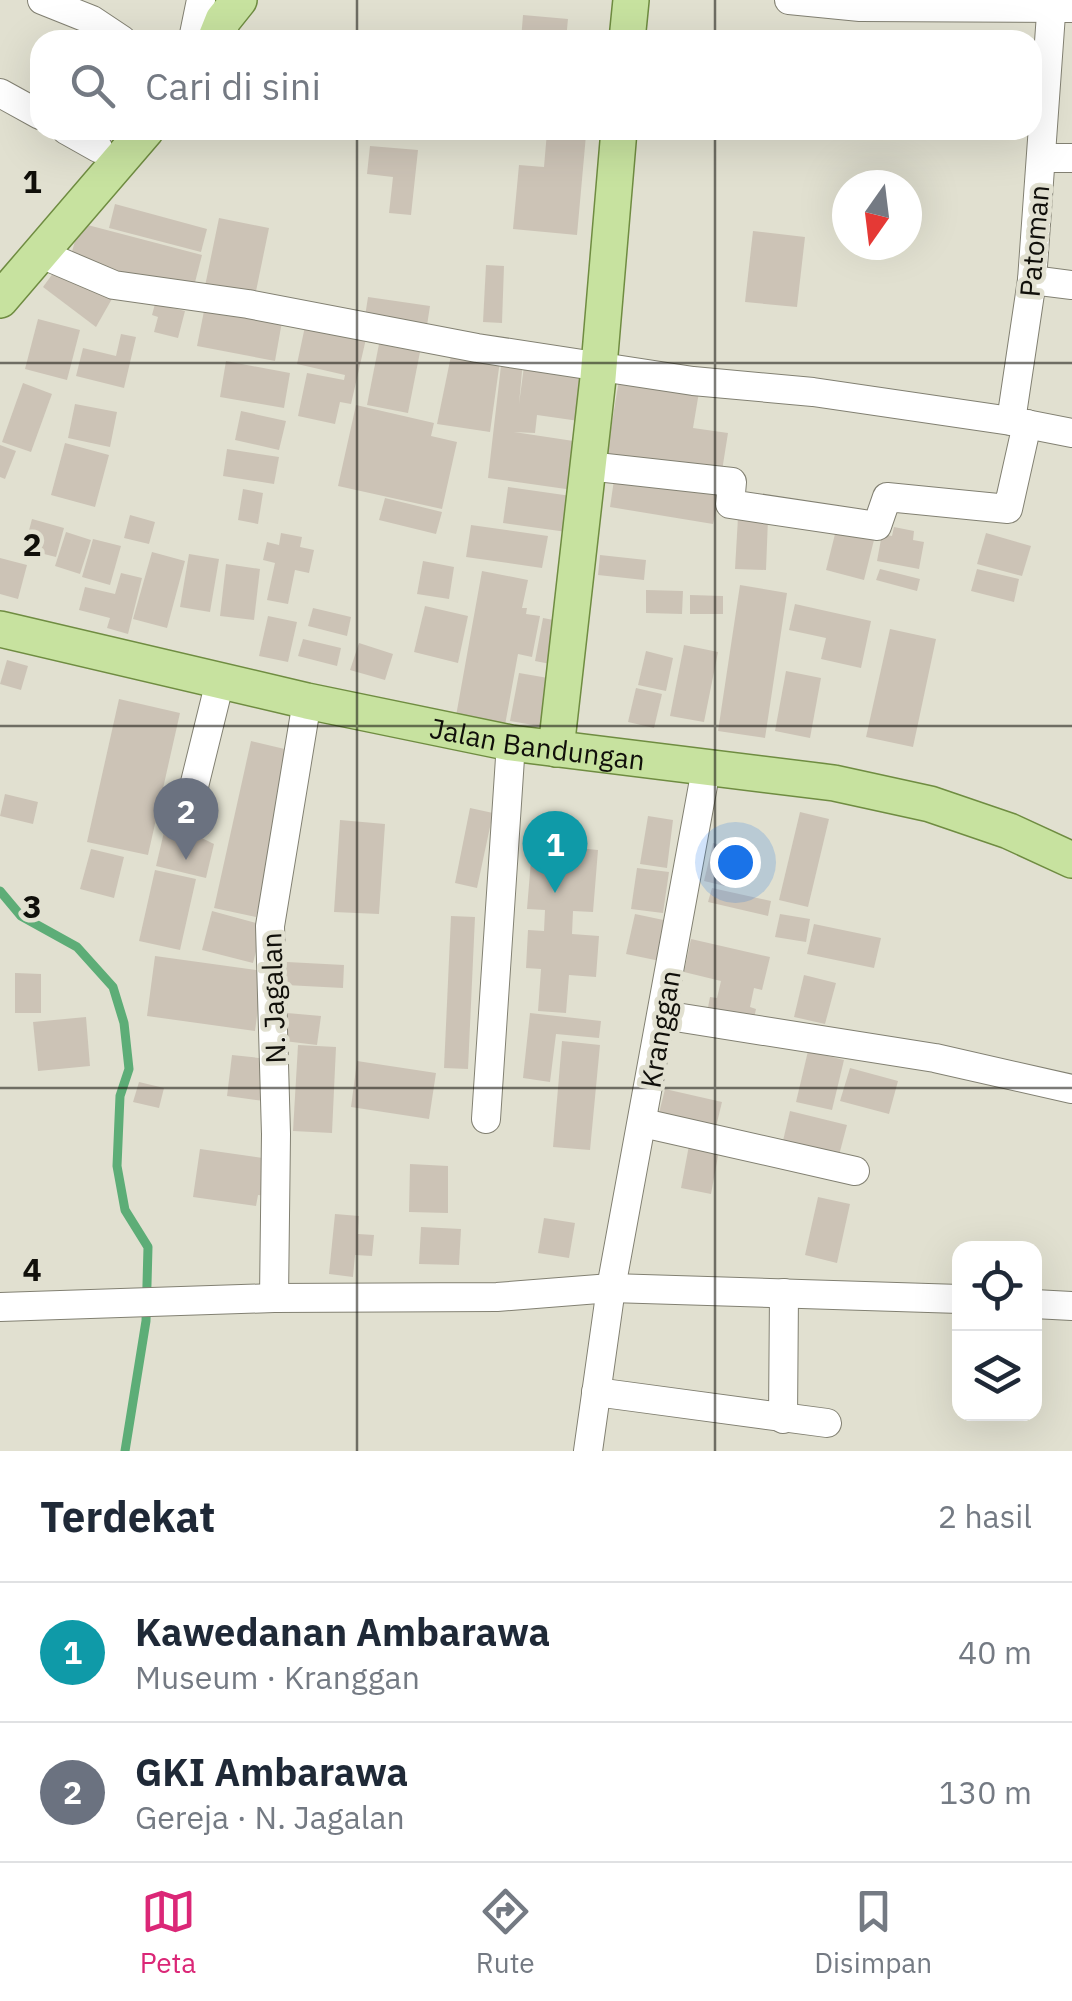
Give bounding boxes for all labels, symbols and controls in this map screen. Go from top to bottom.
search box [30,30,1042,140]
icon: search [65,58,120,113]
text: Cari di sini [145,61,321,110]
text: 1 [22,160,42,202]
north arrow [832,170,922,260]
street label: Patoman [1011,183,1057,299]
text: 2 [22,523,42,565]
street label: Jalan Bandungan [427,708,647,778]
pin: 2 [154,778,218,860]
pin: 1 [522,810,588,893]
your location [710,837,761,888]
text: 3 [22,885,42,927]
street label: N. Jagalan [252,932,294,1064]
street label: Kranggan [631,967,689,1091]
map controls [952,1241,1042,1421]
button: locate [952,1241,1042,1331]
text: 4 [22,1248,42,1290]
button: layers [952,1331,1042,1421]
text: Terdekat [40,1489,215,1544]
text: 2 hasil [938,1495,1032,1537]
text: Kawedanan Ambarawa [135,1607,550,1656]
text: 1 [63,1631,82,1673]
text: 40 m [958,1631,1032,1673]
text: Museum · Kranggan [135,1656,420,1698]
text: GKI Ambarawa [135,1747,408,1796]
text: 2 [63,1771,82,1813]
text: 130 m [939,1771,1032,1813]
text: Gereja · N. Jagalan [135,1796,405,1838]
tab: Peta [140,1884,196,1981]
tab: Rute [476,1884,535,1981]
tab: Disimpan [814,1884,932,1981]

